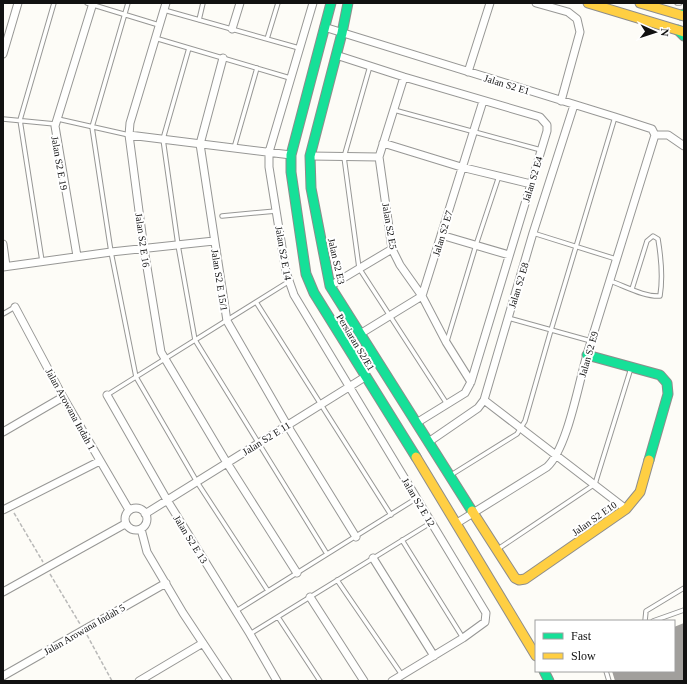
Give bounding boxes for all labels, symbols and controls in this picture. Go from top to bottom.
north arrow [635,12,675,52]
text: N [659,28,671,37]
street label: Jalan S2 E1 [483,72,531,97]
street label: Jalan S2 E 19 [49,135,70,191]
street label: Jalan S2 E4 [520,155,545,203]
street label: Jalan S2 E5 [380,202,399,250]
street label: Jalan S2 E7 [430,209,455,257]
street label: Jalan S2 E 16 [133,212,152,268]
street label: Jalan S2 E 14 [273,225,294,281]
street label: Jalan S2 E3 [326,237,347,285]
street label: Jalan S2 E 15/1 [209,248,230,312]
street label: Jalan S2 E8 [506,261,531,309]
street label: Persiaran S2/E1 [334,312,377,373]
street label: Jalan S2 E9 [577,330,600,378]
street label: Jalan Arowana Indah 1 [43,366,98,452]
street label: Jalan S2 E 11 [240,419,292,457]
street label: Jalan S2 E 12 [400,476,437,529]
street label: Jalan S2 E10 [570,499,619,538]
street label: Jalan S2 E 13 [171,513,210,565]
street label: Jalan Arowana Indah 5 [42,602,127,657]
legend [535,620,675,672]
text: Fast [571,629,592,643]
text: Slow [571,649,596,663]

